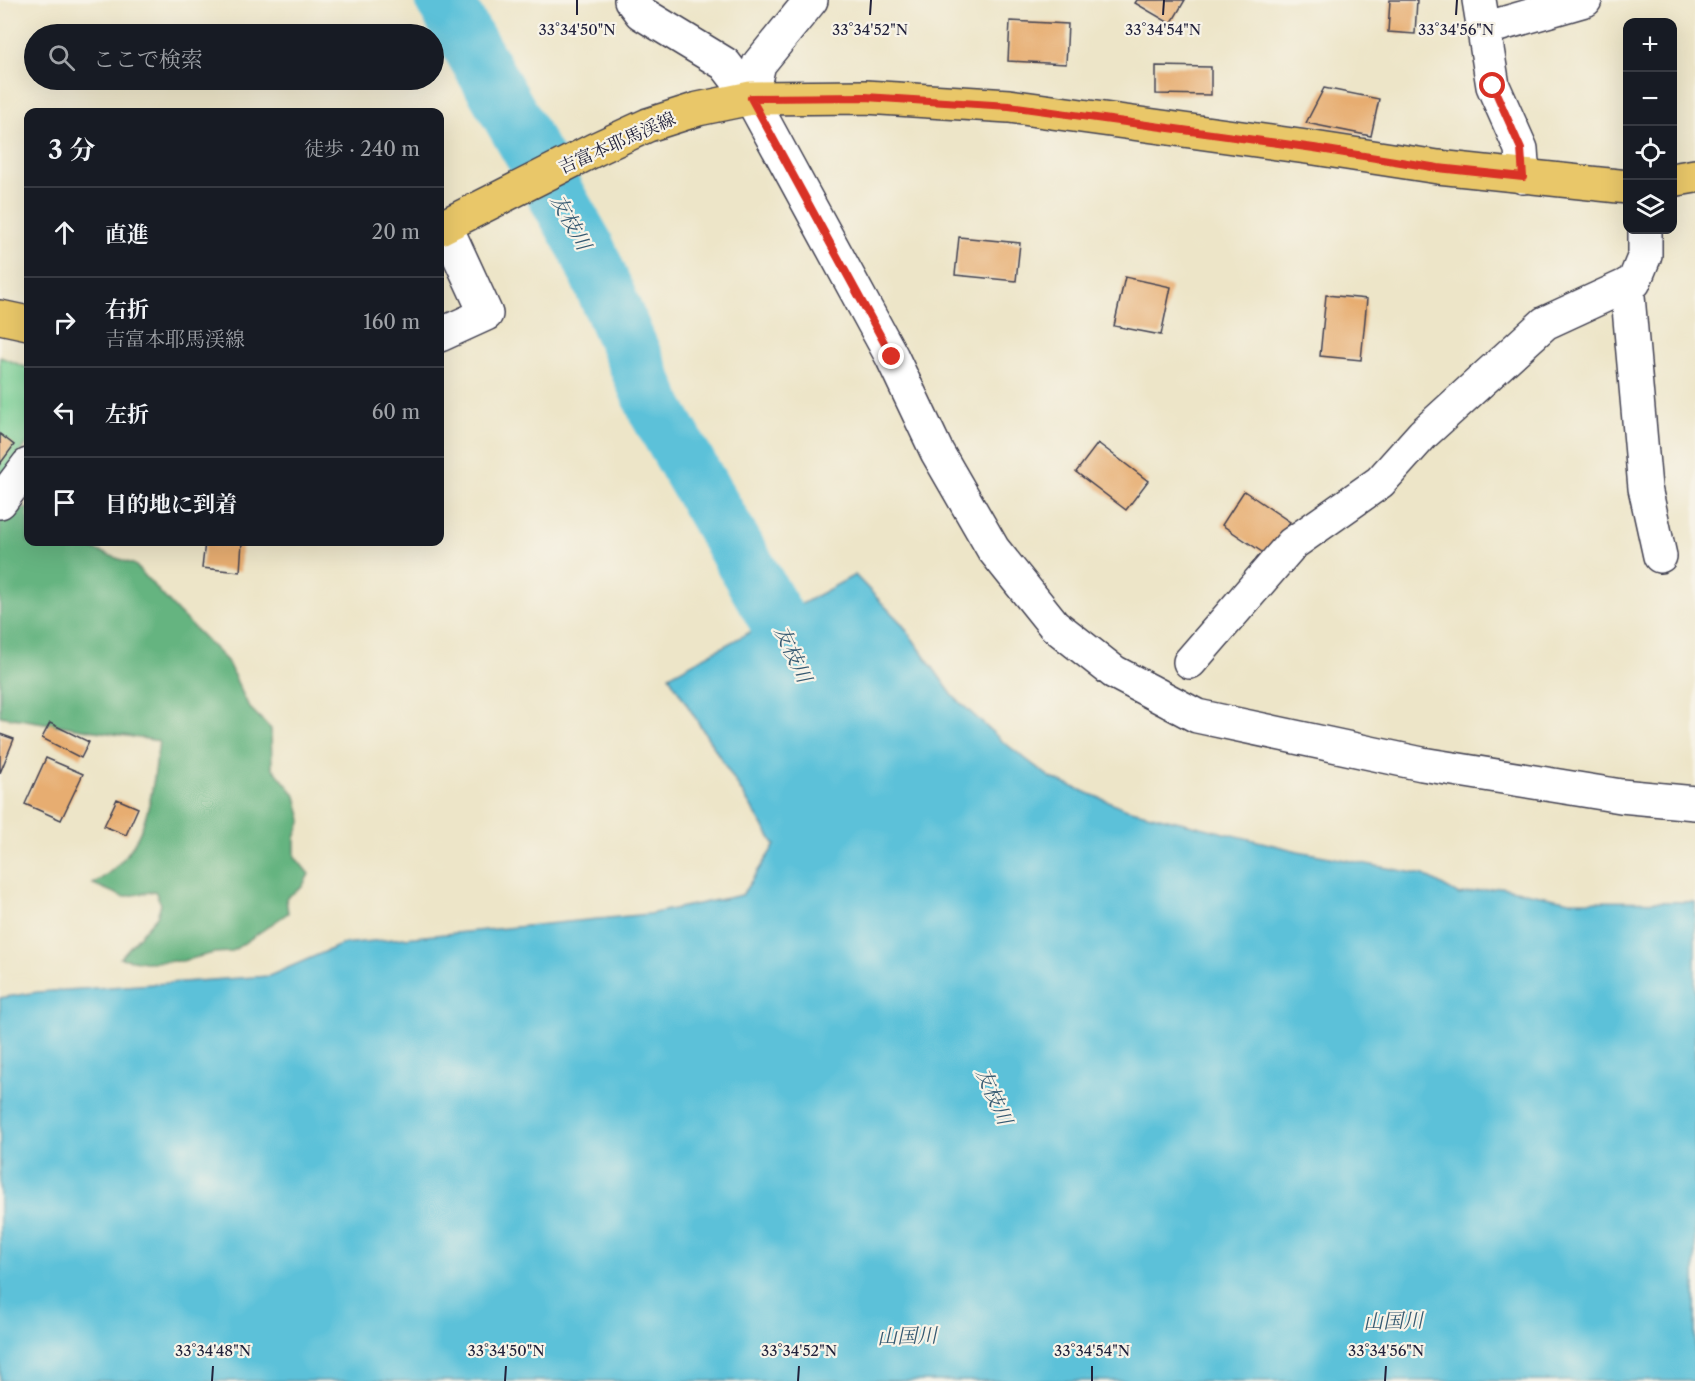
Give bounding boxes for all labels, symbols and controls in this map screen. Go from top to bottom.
map controls [1623,18,1677,234]
button: + [1623,18,1677,72]
text: 33°34'50"N [538,20,616,39]
text: 33°34'52"N [832,20,908,39]
text: 33°34'54"N [1125,20,1201,39]
text: 33°34'56"N [1418,20,1494,39]
search box [24,24,444,90]
icon: search [45,41,78,74]
text: ここで検索 [93,46,203,73]
route start [1479,72,1505,98]
button: − [1623,72,1677,126]
street label: 吉富本耶馬渓線 [555,107,679,179]
button: locate [1623,126,1677,180]
text: 3 分 [48,134,95,166]
text: 徒歩 · 240 m [304,137,420,161]
button: layers [1623,180,1677,234]
water label: 友枝川 [546,190,597,256]
icon: ahead [48,216,81,249]
text: 20 m [372,220,420,244]
text: 直進 [105,221,149,248]
text: 右折 [105,296,149,323]
icon: right [48,306,81,339]
text: 160 m [363,310,420,334]
text: 吉富本耶馬渓線 [105,327,245,351]
route end [878,343,904,369]
icon: left [48,396,81,429]
text: 60 m [372,400,420,424]
text: 左折 [105,401,149,428]
icon: arrive [48,486,81,519]
text: 目的地に到着 [105,491,237,518]
water label: 友枝川 [769,622,817,688]
water label: 友枝川 [971,1064,1018,1130]
water label: 山国川 [1363,1308,1425,1334]
water label: 山国川 [877,1323,939,1349]
text: 33°34'48"N [175,1341,251,1360]
text: 33°34'50"N [467,1341,545,1360]
text: 33°34'52"N [761,1341,837,1360]
text: 33°34'54"N [1054,1341,1130,1360]
text: 33°34'56"N [1348,1341,1424,1360]

